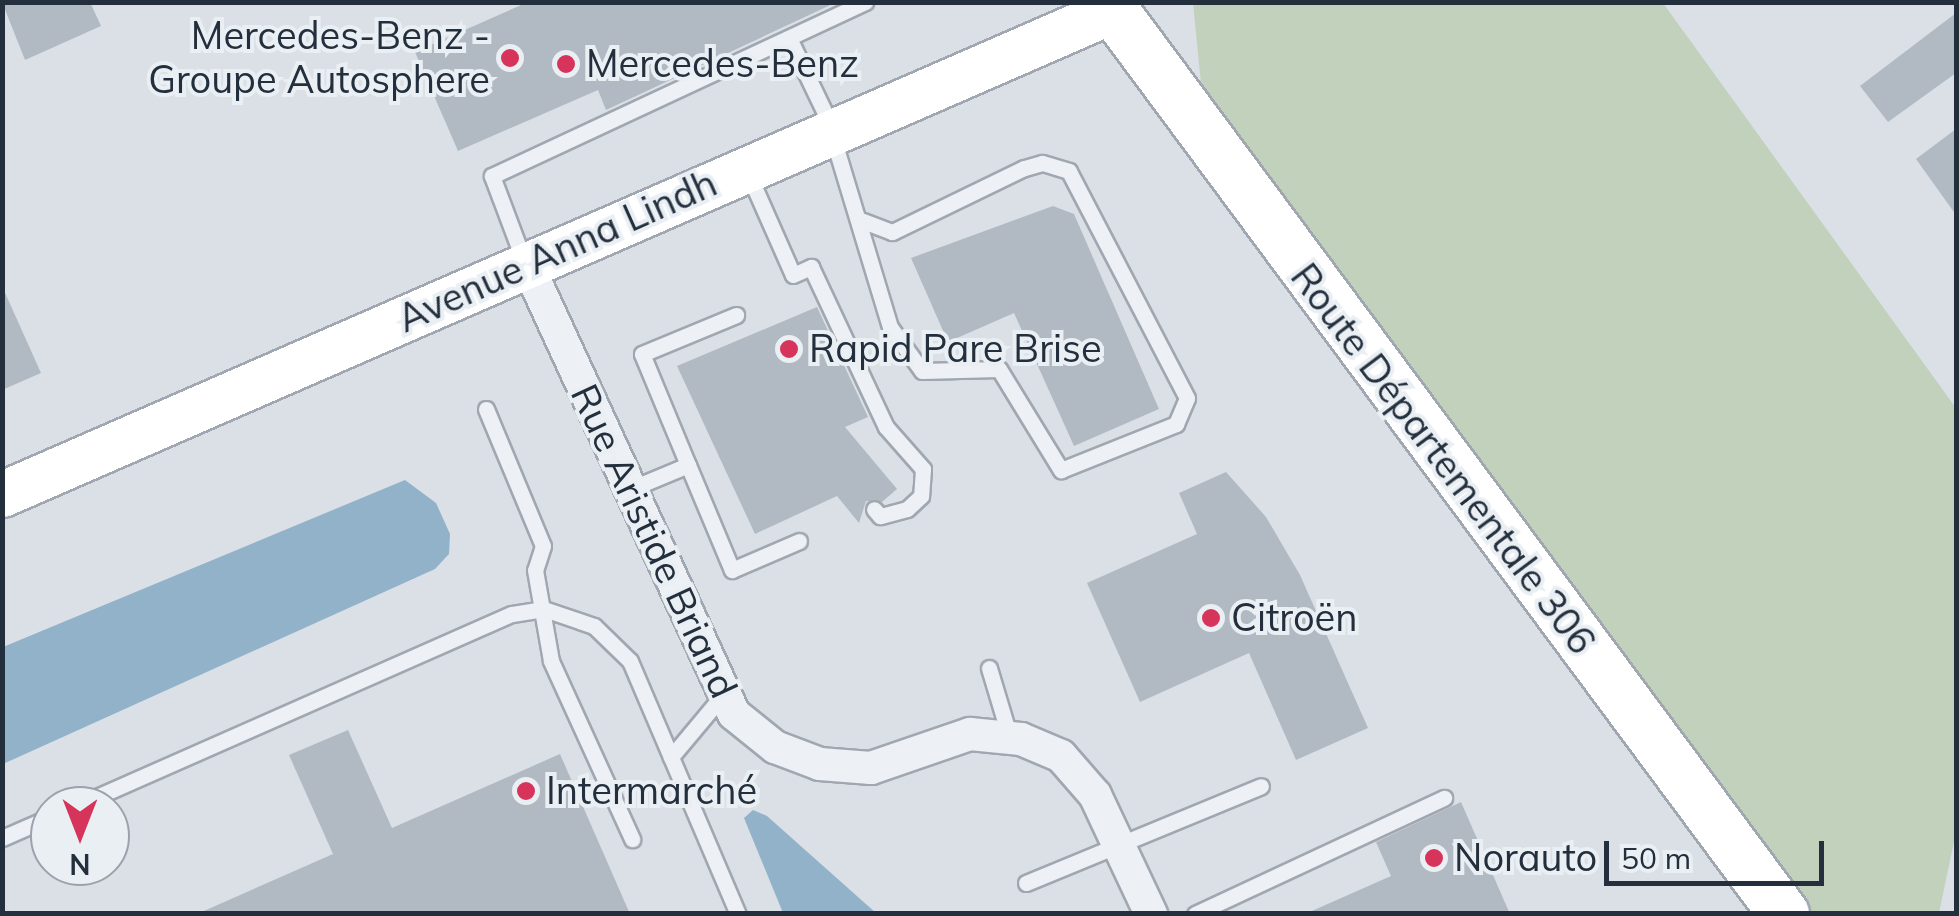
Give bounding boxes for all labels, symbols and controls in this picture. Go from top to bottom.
place label: Mercedes-Benz - Groupe Autosphere [148,13,490,102]
place label: Mercedes-Benz [586,41,859,87]
marker: Mercedes-Benz - Groupe Autosphere [499,47,521,69]
marker: Mercedes-Benz [555,53,577,75]
street label: Avenue Anna Lindh [390,160,724,342]
street label: Route Départementale 306 [1281,255,1605,663]
place label: Rapid Pare Brise [809,326,1102,372]
marker: Rapid Pare Brise [778,338,800,360]
street label: Rue Aristide Briand [561,377,747,705]
place label: Citroën [1231,595,1358,641]
marker: Citroën [1200,607,1222,629]
place label: Intermarché [546,768,757,814]
marker: Intermarché [515,780,537,802]
north arrow [30,786,130,886]
scale bar [1609,821,1829,883]
place label: Norauto [1454,835,1597,881]
text: 50 m [1621,839,1691,877]
text: N [69,847,91,882]
marker: Norauto [1423,847,1445,869]

